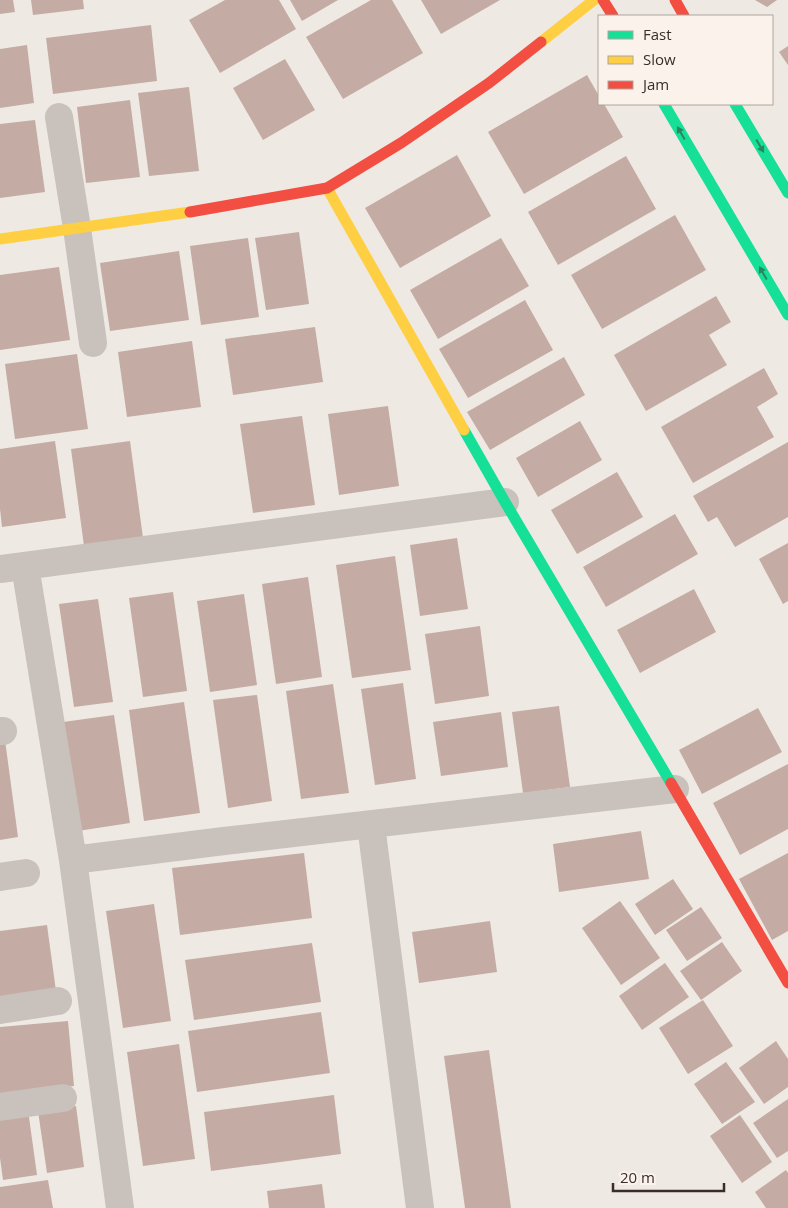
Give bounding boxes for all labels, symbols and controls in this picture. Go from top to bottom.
legend [598,15,773,105]
text: Fast [643,24,672,44]
text: Slow [643,49,676,69]
text: Jam [641,74,669,94]
one-way arrow [677,126,686,140]
one-way arrow [756,139,765,152]
one-way arrow [759,267,768,280]
scale bar [613,1160,724,1192]
text: 20 m [620,1167,655,1187]

